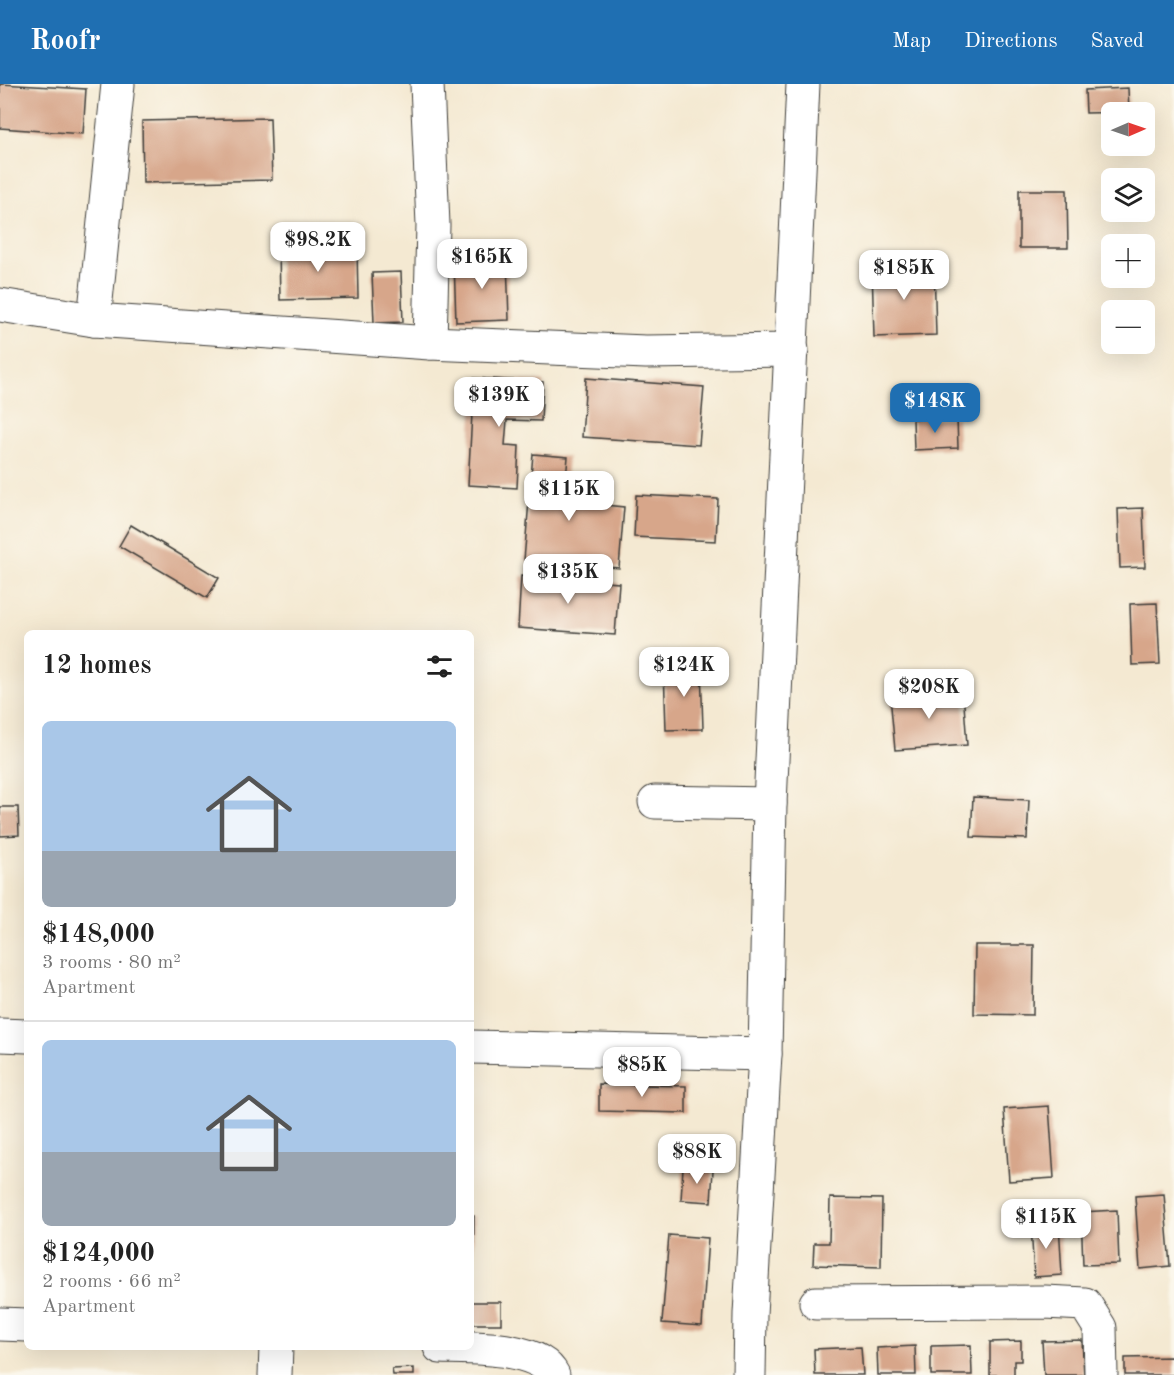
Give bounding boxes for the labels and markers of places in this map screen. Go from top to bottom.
pin: $98.2K [269,222,367,273]
pin: $165K [440,239,524,290]
pin: $185K [862,250,946,301]
pin: $139K [457,377,541,428]
pin: $148K [893,383,977,434]
pin: $115K [527,471,611,522]
pin: $135K [526,554,610,605]
pin: $124K [642,647,726,698]
pin: $208K [887,669,971,720]
pin: $85K [606,1047,678,1098]
pin: $88K [661,1134,733,1185]
pin: $115K [1004,1199,1088,1250]

